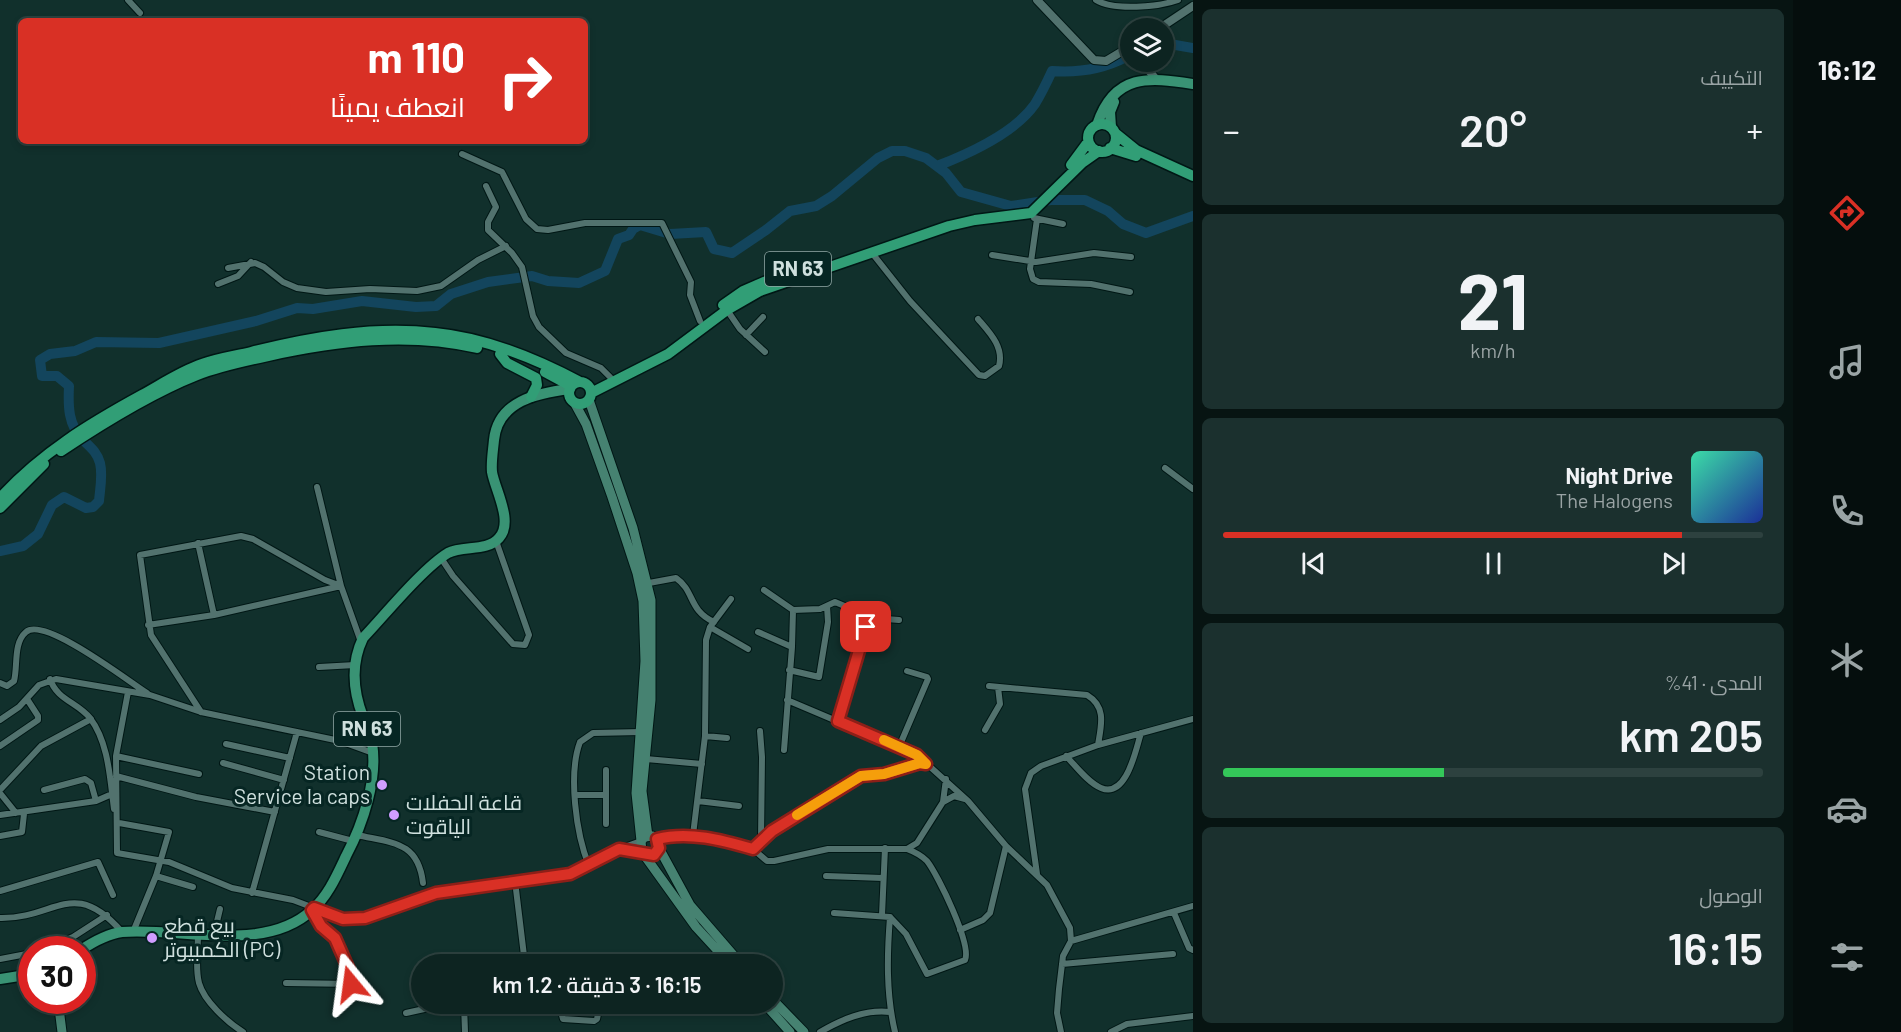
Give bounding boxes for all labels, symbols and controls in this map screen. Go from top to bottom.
map controls [1120,18,1174,72]
button: layers [1120,18,1174,72]
text: 110 m [368,31,465,81]
icon: right [486,42,564,120]
text: 16:12 [1818,53,1876,85]
text: التكييف [1700,65,1763,89]
text: انعطف يمينًا [330,90,465,122]
text: 20° [1459,102,1527,156]
text: − [1223,110,1240,150]
text: + [1747,110,1763,150]
icon: directions [1826,192,1868,234]
road number: RN 63 [765,252,831,286]
text: 21 [1458,252,1528,346]
text: km/h [1470,338,1516,362]
icon: music [1826,341,1868,383]
text: Night Drive [1565,462,1673,488]
text: The Halogens [1556,488,1673,512]
icon: phone [1826,490,1868,532]
icon: previous [1297,547,1330,580]
icon: pause [1477,547,1510,580]
icon: next [1657,547,1690,580]
pin [840,601,891,652]
icon: arrive [849,610,882,643]
icon: climate [1826,639,1868,681]
text: المدى · 41% [1665,670,1763,694]
text: 205 km [1619,707,1763,761]
road number: RN 63 [334,712,400,746]
place label: Station Service la caps [234,759,370,808]
marker: Station Service la caps [375,778,389,792]
icon: car [1826,788,1868,830]
place label: قاعة الحفلات الياقوت [406,789,522,839]
marker: قاعة الحفلات الياقوت [387,808,401,822]
text: الوصول [1699,883,1763,907]
place label: بيع قطع الكمبيوتر (PC) [163,912,281,962]
text: 16:15 [1668,920,1763,974]
marker: بيع قطع الكمبيوتر (PC) [145,931,159,945]
speed limit sign: 30 [18,936,96,1014]
icon: filters [1826,936,1868,978]
position arrow [319,952,383,1016]
text: 16:15 · 3 دقيقة · 1.2 km [493,971,701,997]

